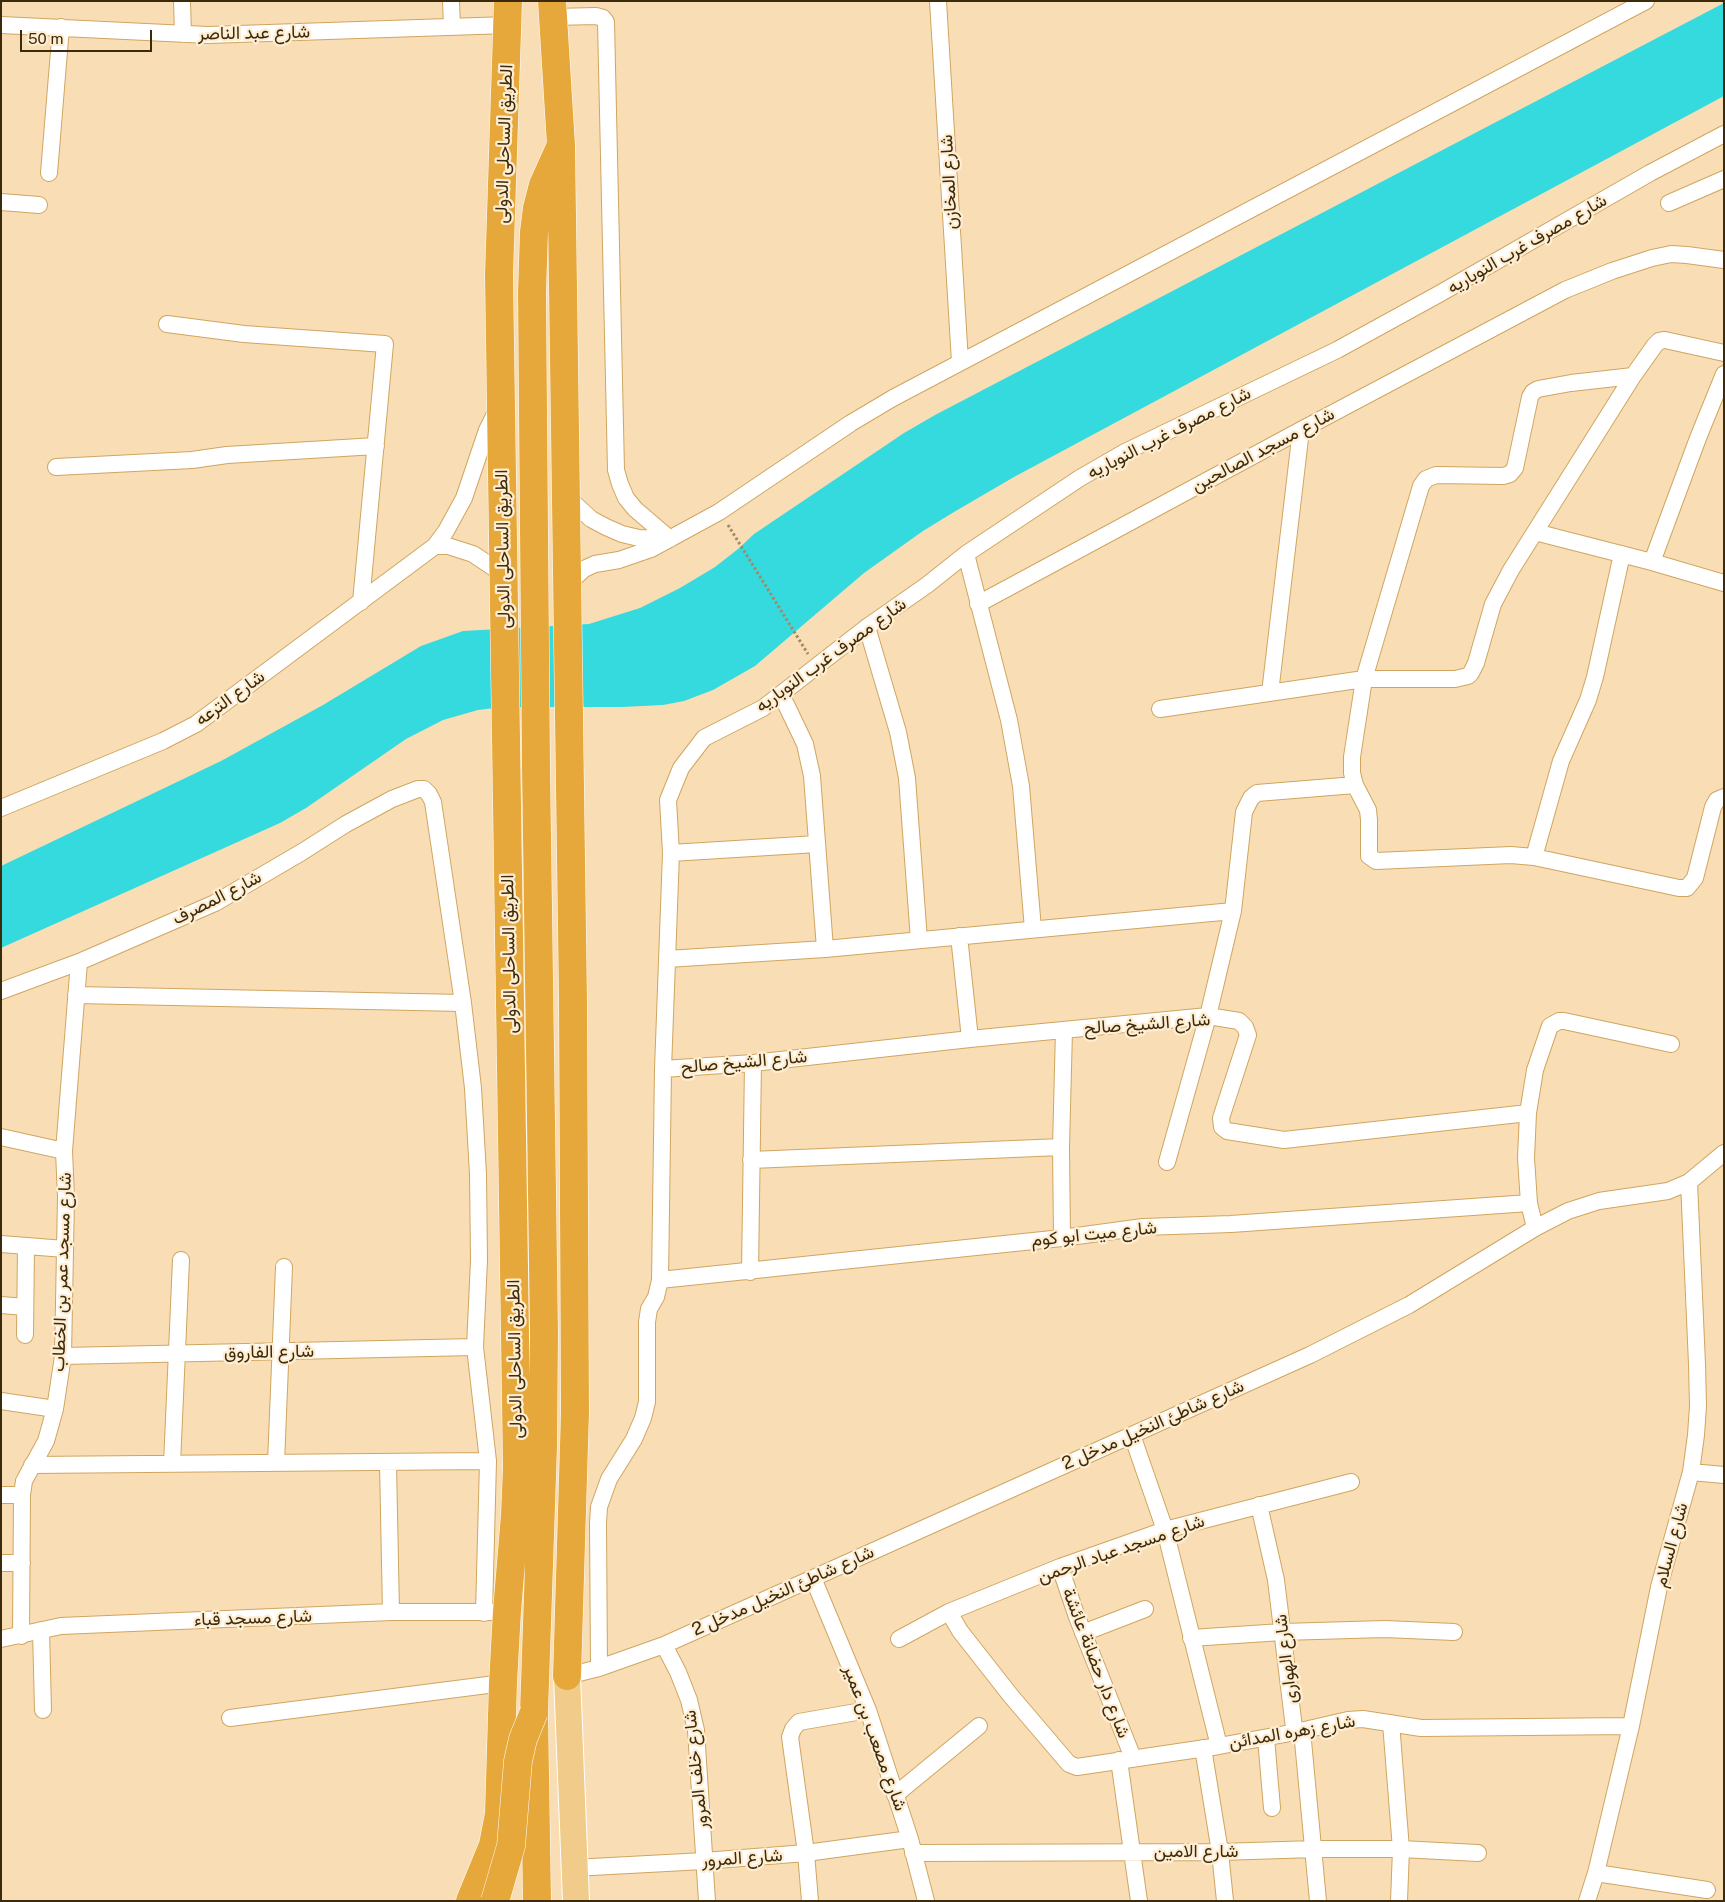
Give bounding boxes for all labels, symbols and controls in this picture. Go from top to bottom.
scale bar [22,20,155,52]
street label: شارع عبد الناصر [198,21,310,45]
text: 50 m [28,30,63,47]
street label: الطريق الساحلى الدولى [490,64,518,224]
street label: شارع المخازن [936,134,962,230]
street label: شارع مصرف غرب النوباريه [1443,189,1611,299]
street label: شارع مصرف غرب النوباريه [1083,382,1255,484]
street label: شارع مسجد الصالحين [1188,403,1338,497]
street label: الطريق الساحلى الدولى [491,469,515,629]
street label: شارع مصرف غرب النوباريه [751,593,911,717]
street label: شارع الترعه [191,666,269,730]
street label: شارع المصرف [169,866,265,930]
street label: الطريق الساحلى الدولى [497,874,521,1034]
street label: شارع الشيخ صالح [1083,1009,1211,1039]
street label: شارع الشيخ صالح [680,1046,808,1078]
street label: شارع مسجد عمر بن الخطاب [48,1172,76,1372]
street label: شارع ميت ابو كوم [1030,1217,1158,1251]
street label: الطريق الساحلى الدولى [503,1279,527,1439]
street label: شارع الفاروق [224,1340,314,1364]
street label: شارع شاطئ النخيل مدخل 2 [1059,1375,1247,1475]
street label: شارع السلام [1649,1500,1693,1590]
street label: شارع مسجد عباد الرحمن [1035,1510,1207,1588]
street label: شارع شاطئ النخيل مدخل 2 [689,1541,877,1641]
street label: شارع دار حضانة عائشة [1057,1585,1135,1741]
street label: شارع مسجد قباء [194,1605,312,1631]
street label: شارع الهوارى [1270,1613,1302,1705]
street label: شارع مصعب بن عمير [839,1662,911,1814]
street label: شارع خلف المرور [679,1709,713,1831]
street label: شارع زهره المدائن [1227,1710,1357,1754]
street label: شارع الامين [1154,1840,1238,1862]
street label: شارع المرور [701,1844,783,1872]

